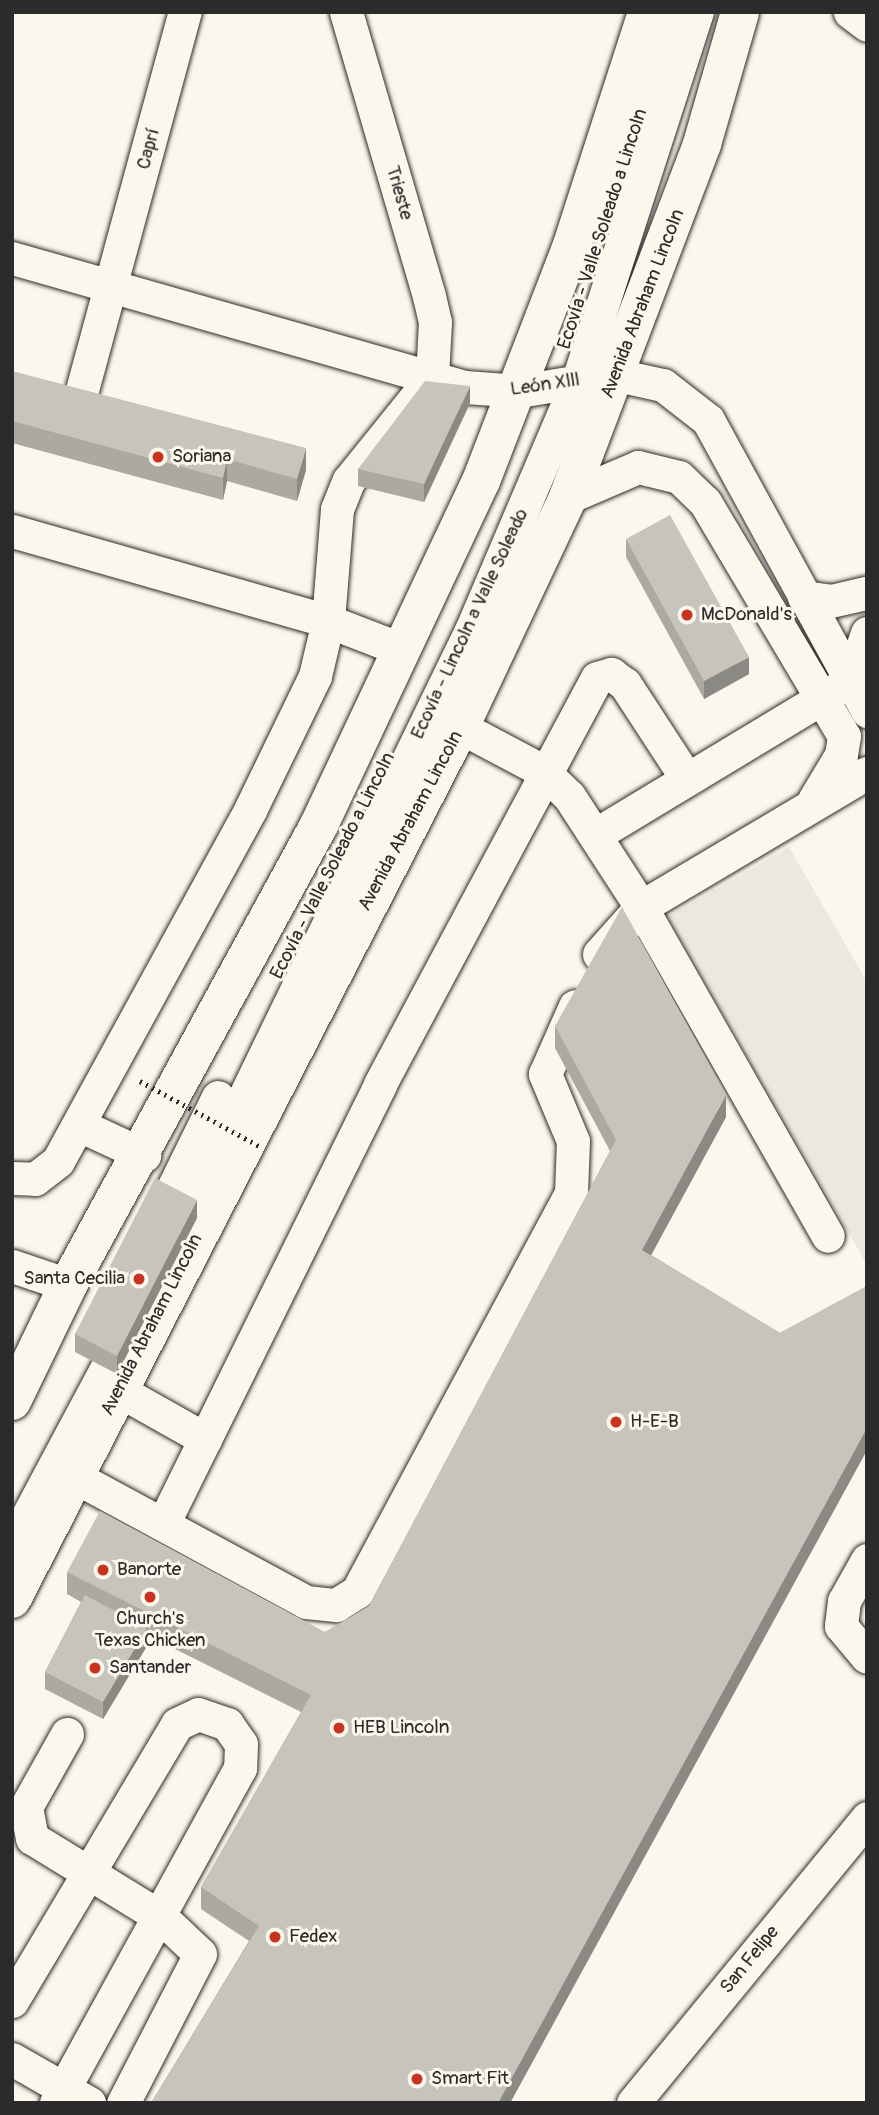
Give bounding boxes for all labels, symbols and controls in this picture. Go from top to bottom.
street label: Ecovía - Valle Soleado a Lincoln [553,106,653,352]
street label: Caprí [133,126,165,172]
street label: Trieste [380,163,418,223]
street label: Avenida Abraham Lincoln [596,206,690,402]
street label: León Xlll [509,369,581,401]
place label: Soriana [172,446,231,468]
marker: Soriana [150,449,166,465]
street label: Ecovía - Lincoln a Valle Soleado [407,505,533,743]
place label: McDonald's [701,604,792,626]
marker: McDonald's [679,607,695,623]
street label: Avenida Abraham Lincoln [354,727,468,915]
street label: Ecovía - Valle Soleado a Lincoln [266,749,400,983]
street label: Avenida Abraham Lincoln [96,1230,208,1420]
place label: Santa Cecilia [24,1268,125,1290]
marker: Santa Cecilia [131,1271,147,1287]
place label: H-E-B [630,1411,679,1433]
marker: H-E-B [608,1414,624,1430]
place label: Banorte [117,1559,181,1581]
marker: Banorte [95,1562,111,1578]
marker: Church's Texas Chicken [142,1589,158,1605]
place label: Church's Texas Chicken [94,1608,206,1652]
place label: Santander [109,1657,191,1679]
marker: Santander [87,1660,103,1676]
place label: HEB Lincoln [353,1717,450,1739]
marker: HEB Lincoln [331,1720,347,1736]
street label: San Felipe [716,1921,784,1999]
place label: Fedex [289,1926,338,1948]
marker: Fedex [267,1929,283,1945]
place label: Smart Fit [431,2068,509,2090]
marker: Smart Fit [409,2071,425,2087]

